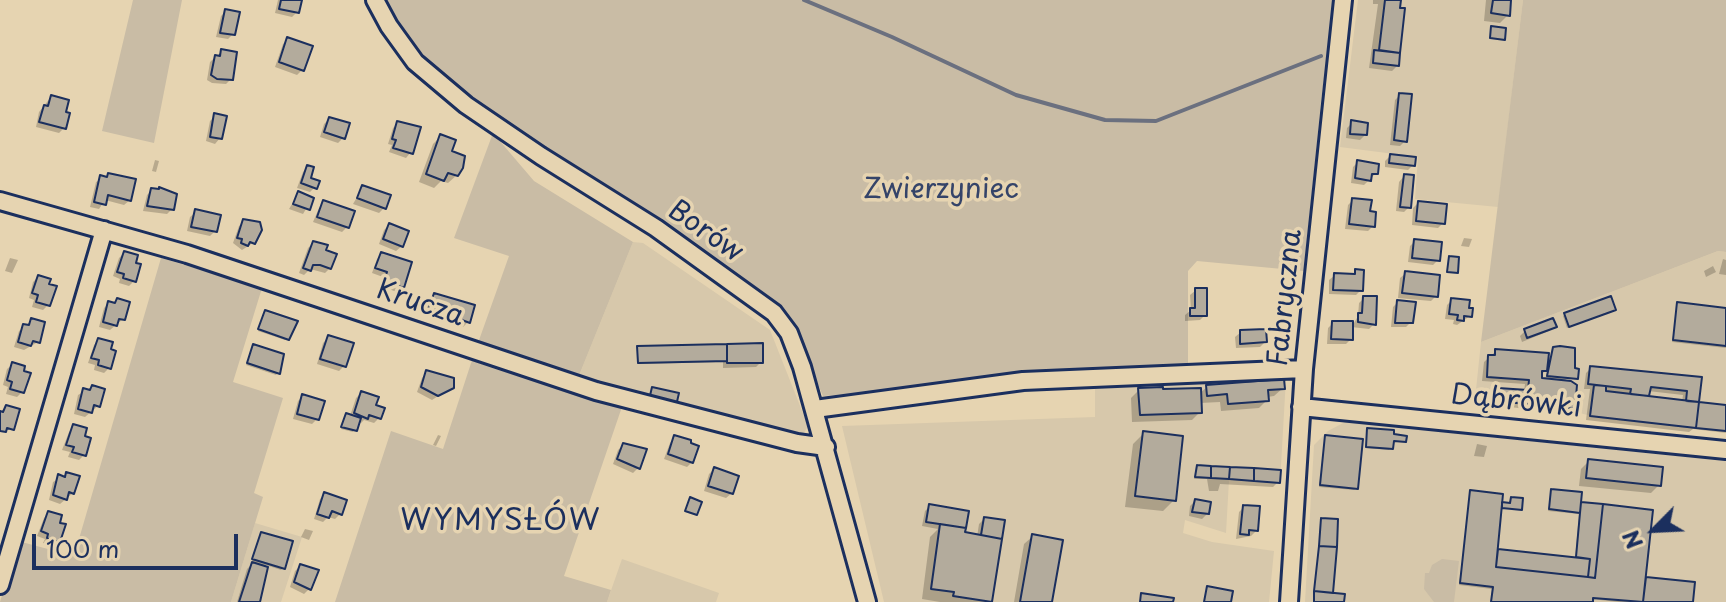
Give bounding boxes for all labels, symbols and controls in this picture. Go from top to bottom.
park label: Zwierzyniec [863,173,1019,207]
street label: Borów [661,194,749,270]
street label: Fabryczna [1262,228,1310,368]
street label: Krucza [372,273,468,335]
street label: Dąbrówki [1449,378,1583,426]
north arrow [1614,490,1694,570]
district label: WYMYSŁÓW [400,504,602,540]
scale bar [36,518,242,568]
text: N [1613,525,1650,555]
text: 100 m [46,530,119,566]

